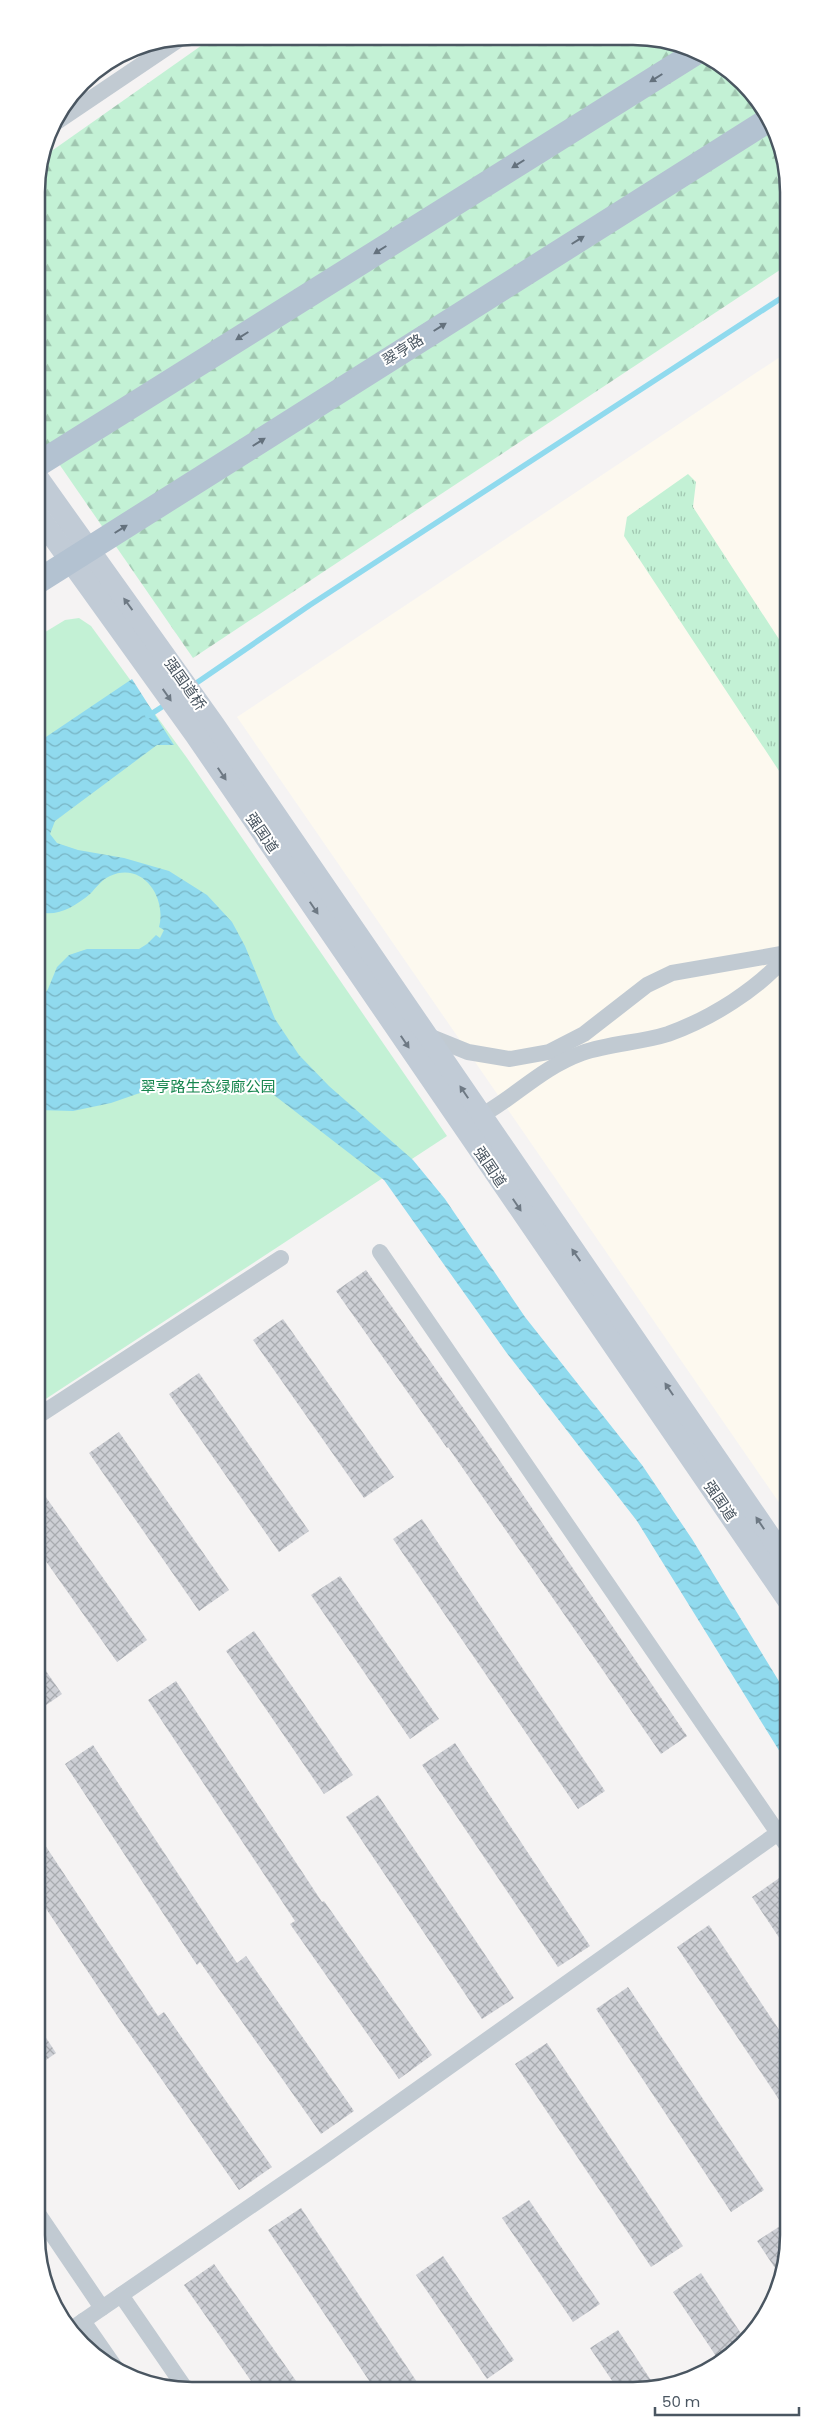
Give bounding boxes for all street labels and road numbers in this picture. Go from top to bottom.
street label: 翠亨路 [378,329,427,370]
street label: 强国道桥 [160,653,211,714]
street label: 强国道 [241,808,284,857]
street label: 强国道 [469,1142,512,1191]
street label: 强国道 [699,1476,742,1525]

